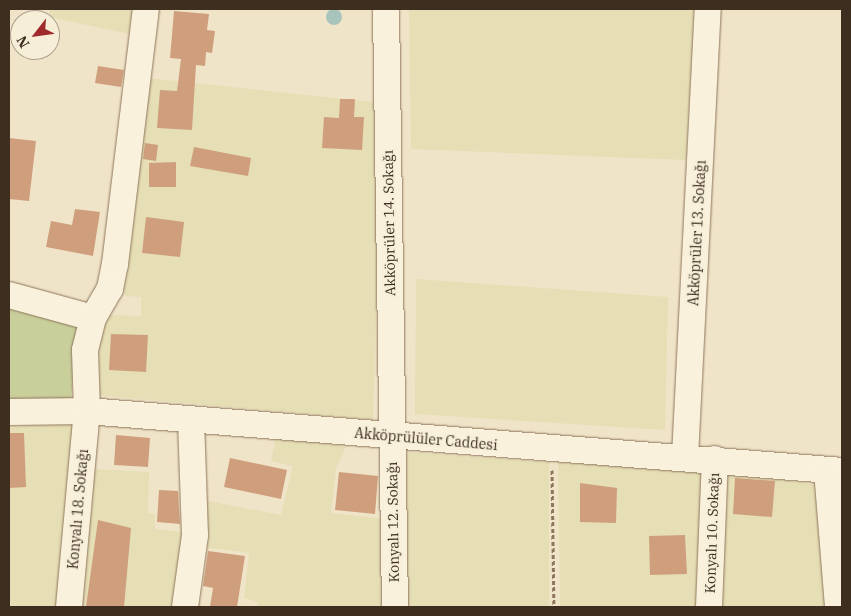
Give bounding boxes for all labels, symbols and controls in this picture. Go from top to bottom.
north arrow [10,10,60,60]
text: N [12,33,33,51]
street label: Akköprüler 14. Sokağı [379,150,399,296]
street label: Akköprüler 13. Sokağı [685,160,709,306]
street label: Akköprülüler Caddesi [354,424,498,454]
street label: Konyalı 18. Sokağı [64,448,92,570]
street label: Konyalı 12. Sokağı [384,461,402,583]
street label: Konyalı 10. Sokağı [701,472,723,594]

